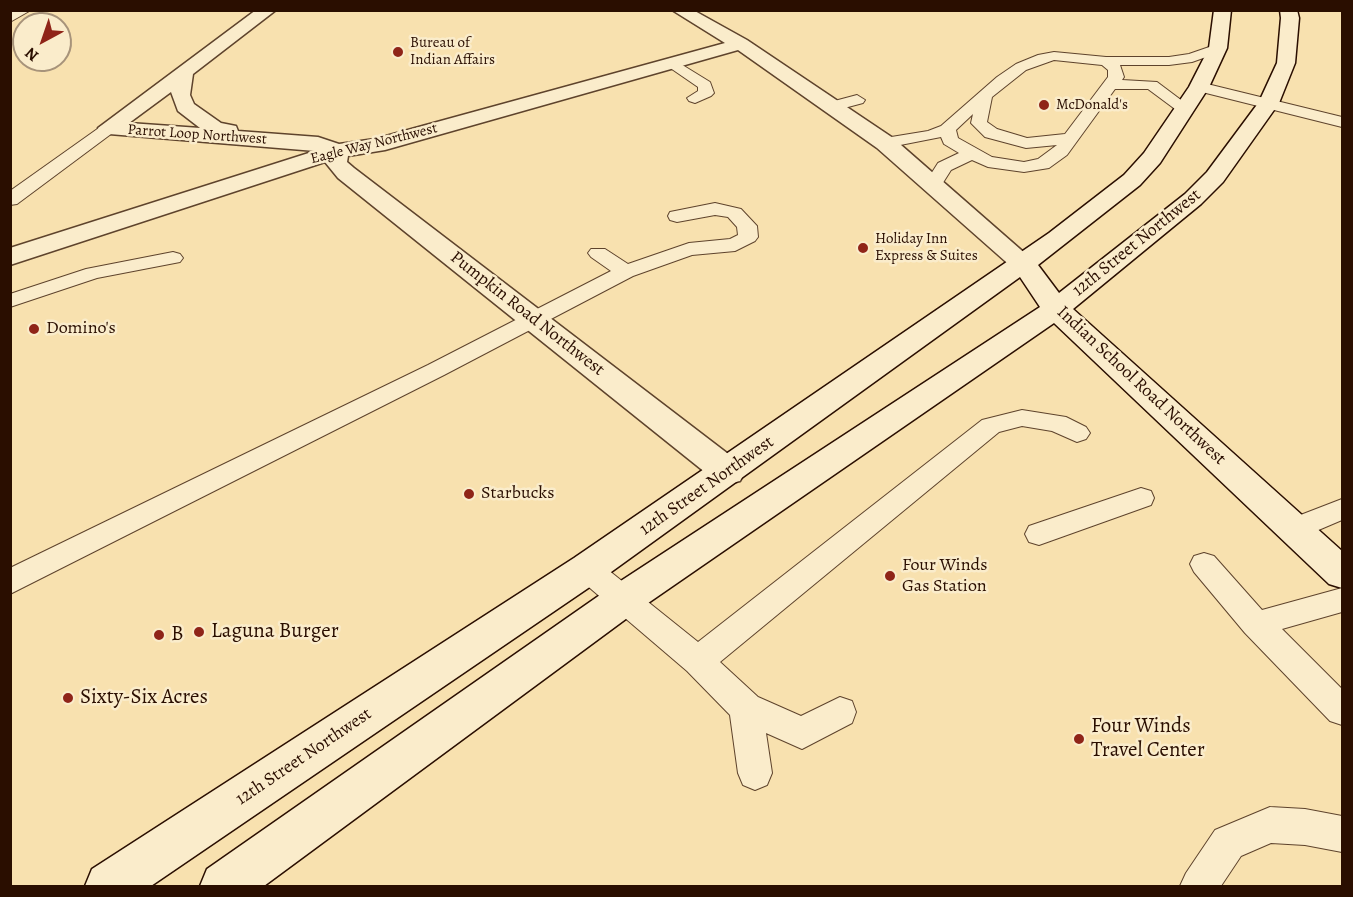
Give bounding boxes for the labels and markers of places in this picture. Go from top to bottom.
place label: Bureau of Indian Affairs [410,34,495,69]
marker: Bureau of Indian Affairs [391,45,405,59]
place label: McDonald's [1056,96,1128,114]
marker: McDonald's [1037,98,1051,112]
place label: Holiday Inn Express & Suites [875,230,978,265]
marker: Holiday Inn Express & Suites [856,241,870,255]
place label: Domino's [46,318,116,340]
marker: Domino's [27,322,41,336]
place label: Starbucks [481,483,554,505]
marker: Starbucks [462,487,476,501]
place label: Four Winds Gas Station [902,555,987,598]
marker: Four Winds Gas Station [883,569,897,583]
place label: Laguna Burger [211,619,339,645]
place label: B [171,622,184,648]
marker: Laguna Burger [192,625,206,639]
marker: B [152,628,166,642]
place label: Sixty-Six Acres [80,685,208,711]
marker: Sixty-Six Acres [61,691,75,705]
place label: Four Winds Travel Center [1091,714,1205,764]
marker: Four Winds Travel Center [1072,732,1086,746]

